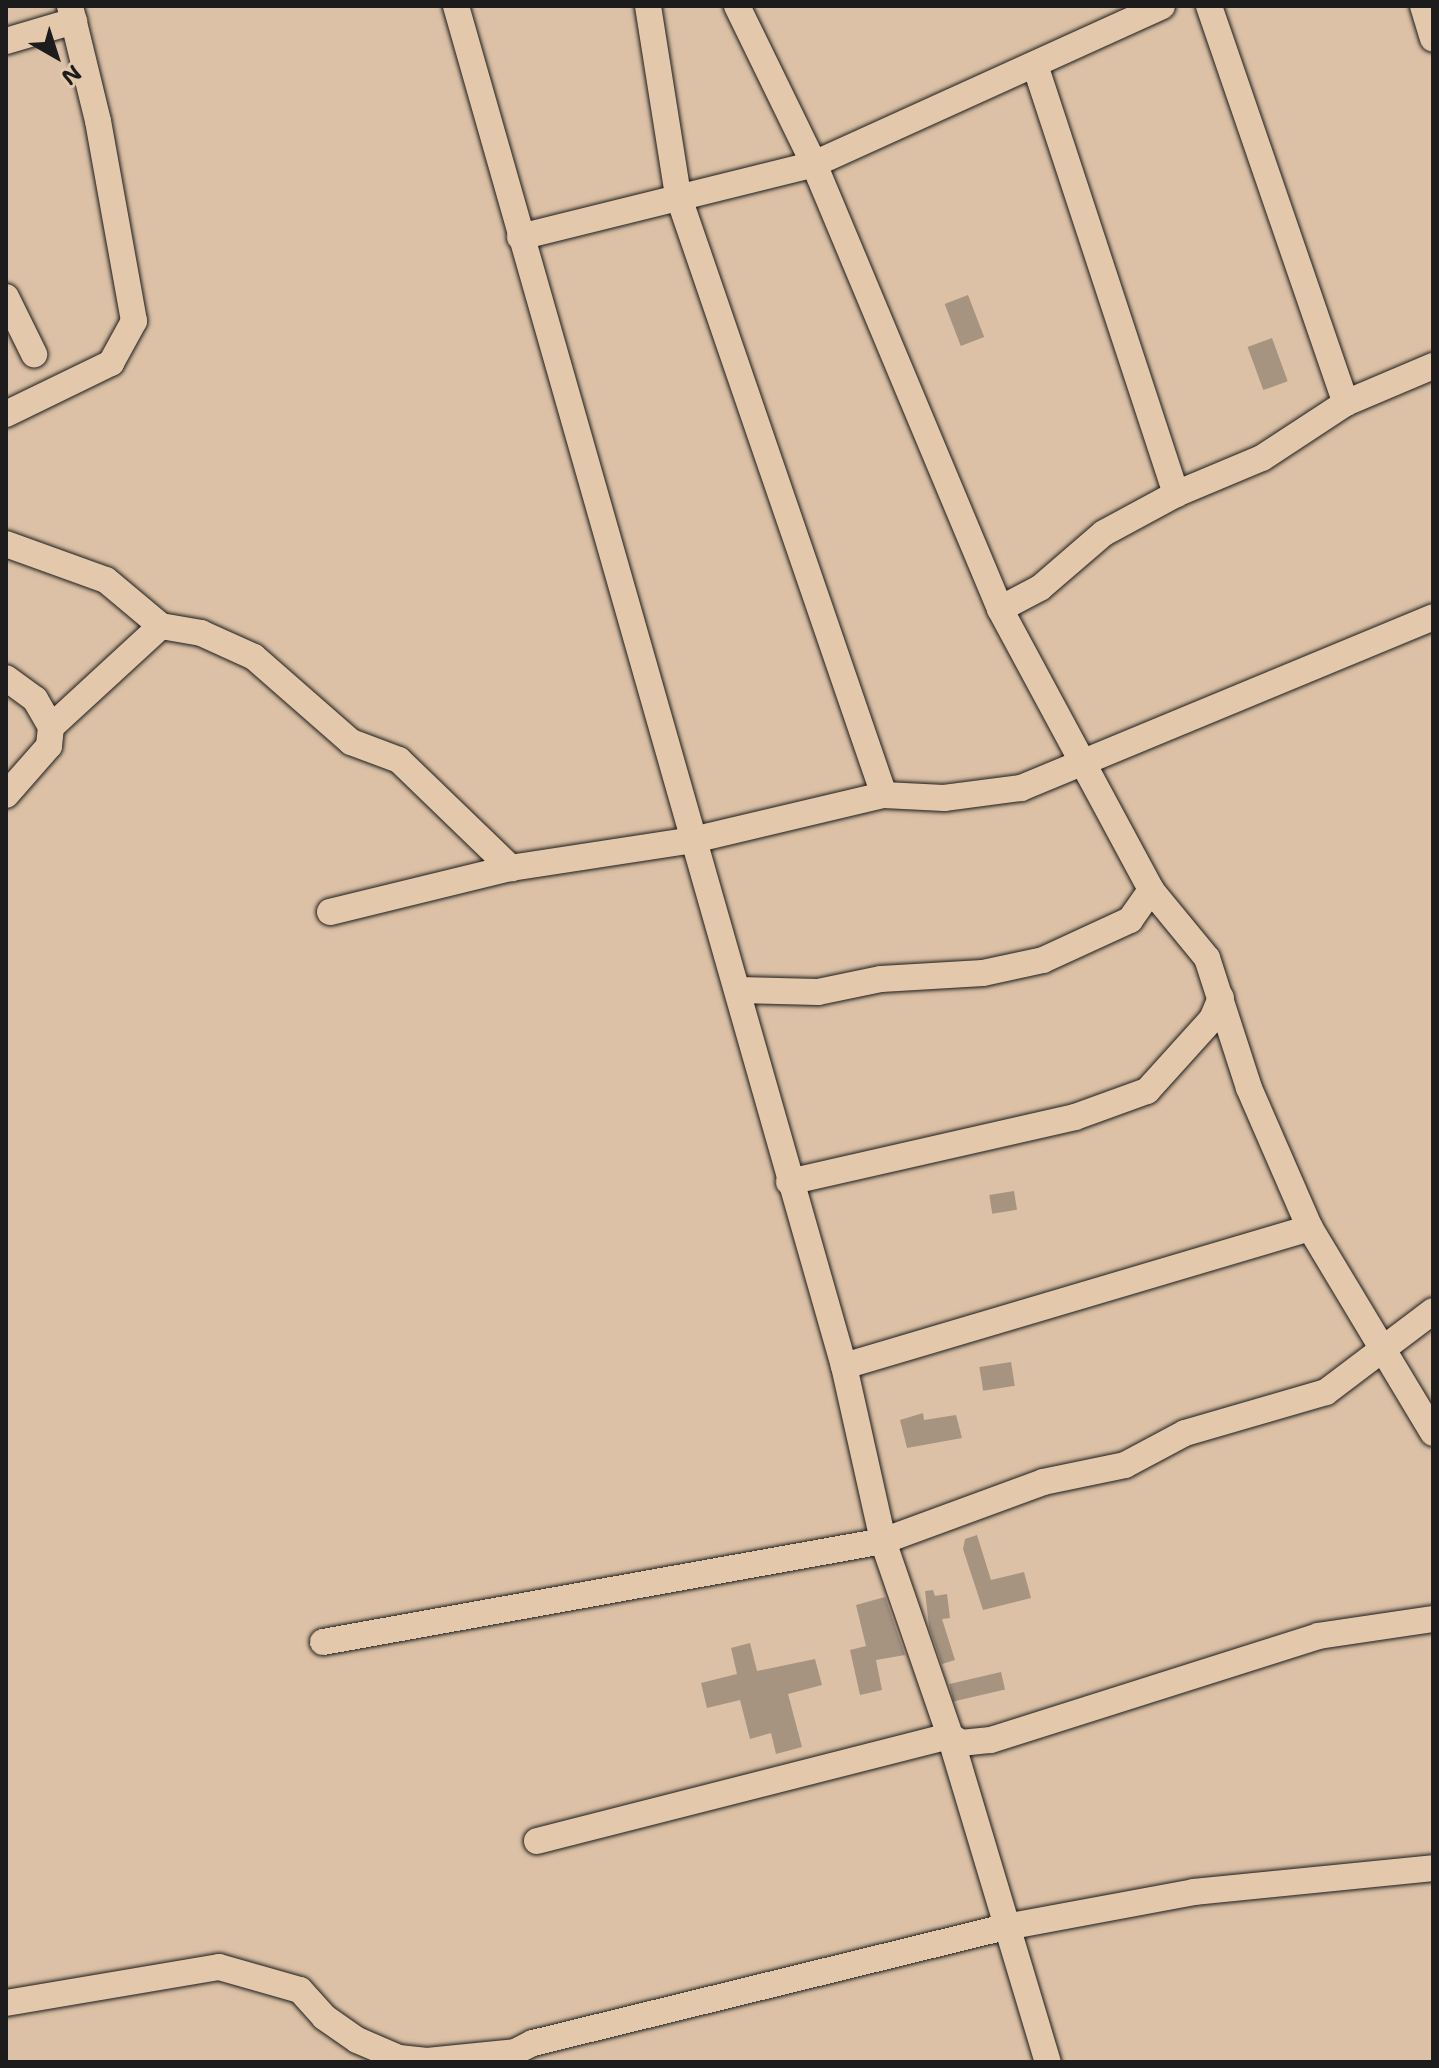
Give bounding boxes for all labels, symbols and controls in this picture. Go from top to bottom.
north arrow [16,16,96,96]
text: N [56,58,87,92]

